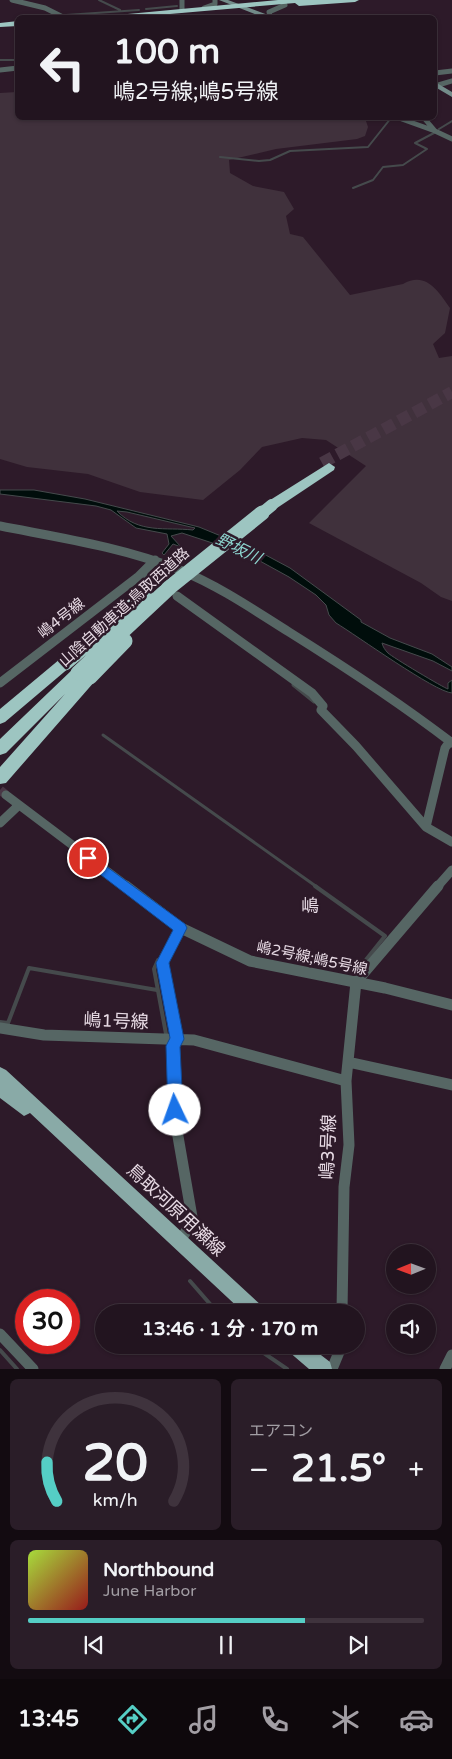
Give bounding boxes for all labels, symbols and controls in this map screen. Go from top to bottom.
text: 100 m [113,31,220,73]
icon: left [30,35,95,100]
text: 嶋2号線;嶋5号線 [113,79,278,105]
water label: 野坂川 [213,529,266,569]
street label: 山陰自動車道;鳥取西道路 [55,544,193,670]
street label: 嶋4号線 [34,594,88,642]
pin [67,837,109,879]
icon: arrive [74,844,102,872]
district label: 嶋 [301,895,319,917]
street label: 嶋2号線;嶋5号線 [255,937,369,979]
street label: 嶋1号線 [83,1009,149,1033]
position arrow [148,1083,200,1135]
street label: 嶋3号線 [316,1114,340,1180]
street label: 鳥取河原用瀬線 [122,1159,230,1261]
north arrow [386,1244,436,1294]
map controls [386,1244,436,1354]
speed limit sign: 30 [15,1289,80,1354]
button: sound [386,1304,436,1354]
text: 13:46 · 1 分 · 170 m [142,1318,318,1340]
text: エアコン [249,1421,313,1441]
text: 20 [83,1432,148,1495]
text: 21.5° [291,1446,386,1492]
text: − [249,1453,269,1487]
text: + [408,1453,424,1487]
text: km/h [93,1490,138,1511]
text: Northbound [103,1559,214,1581]
text: June Harbor [103,1581,196,1601]
icon: previous [80,1631,108,1659]
icon: pause [212,1631,240,1659]
icon: next [344,1631,372,1659]
icon: directions [115,1702,150,1737]
icon: music [186,1702,221,1737]
icon: phone [257,1702,292,1737]
icon: climate [328,1702,363,1737]
icon: car [399,1702,434,1737]
text: 13:45 [18,1706,79,1732]

